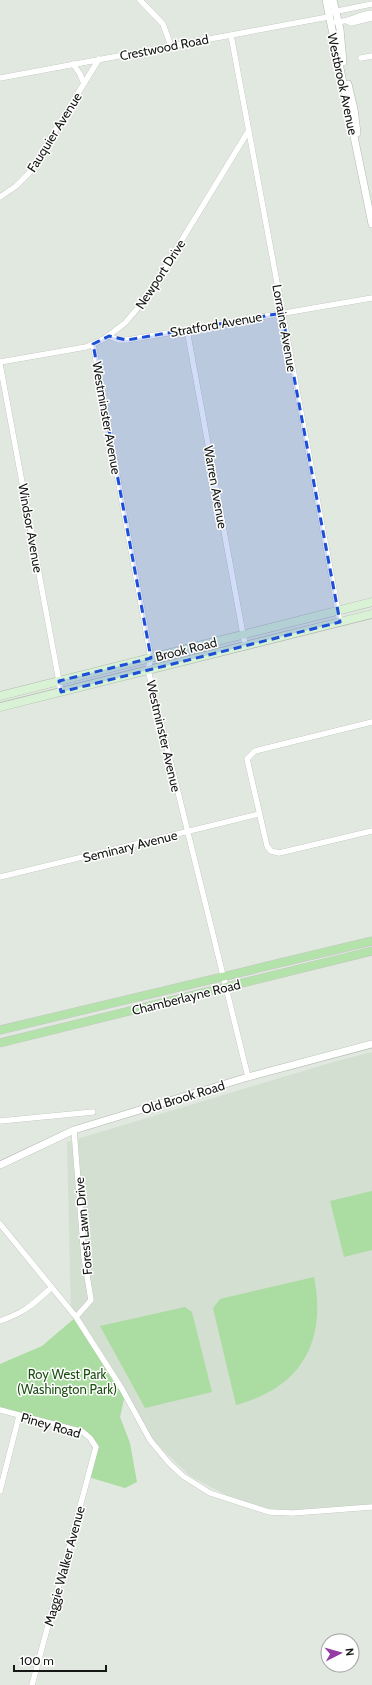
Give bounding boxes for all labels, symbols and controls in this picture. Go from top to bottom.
street label: Crestwood Road [118,31,210,63]
street label: Westbrook Avenue [324,32,362,137]
street label: Fauquier Avenue [23,89,85,175]
street label: Newport Drive [132,236,189,312]
street label: Lorraine Avenue [269,283,301,373]
street label: Stratford Avenue [169,308,263,340]
street label: Westminster Avenue [89,360,125,476]
street label: Warren Avenue [201,444,231,530]
street label: Windsor Avenue [15,482,47,574]
street label: Brook Road [154,634,218,664]
street label: Westminster Avenue [143,679,185,794]
street label: Seminary Avenue [81,826,179,865]
street label: Chamberlayne Road [130,976,242,1018]
street label: Old Brook Road [140,1077,226,1117]
street label: Forest Lawn Drive [71,1176,95,1276]
park label: Roy West Park (Washington Park) [17,1366,117,1397]
street label: Piney Road [19,1409,83,1441]
street label: Maggie Walker Avenue [40,1504,88,1628]
north arrow [320,1633,360,1673]
scale bar [14,1647,106,1673]
text: N [343,1647,357,1657]
text: 100 m [20,1653,54,1668]

